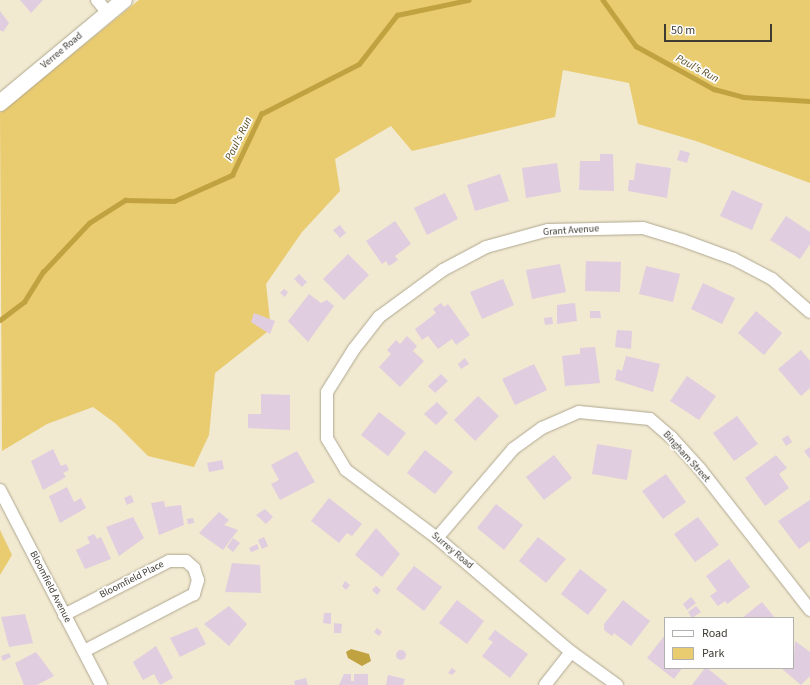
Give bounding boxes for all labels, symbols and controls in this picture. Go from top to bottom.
scale bar [666,16,774,42]
text: 50 m [671,22,695,39]
street label: Verree Road [39,30,85,72]
water label: Paul's Run [673,52,721,86]
water label: Paul's Run [223,115,255,163]
street label: Grant Avenue [543,223,599,239]
street label: Bingham Street [660,429,712,485]
street label: Surrey Road [429,530,475,572]
street label: Bloomfield Avenue [27,549,73,625]
street label: Bloomfield Place [98,559,166,601]
legend [664,617,794,669]
text: Road [702,625,728,642]
text: Park [702,645,724,662]

